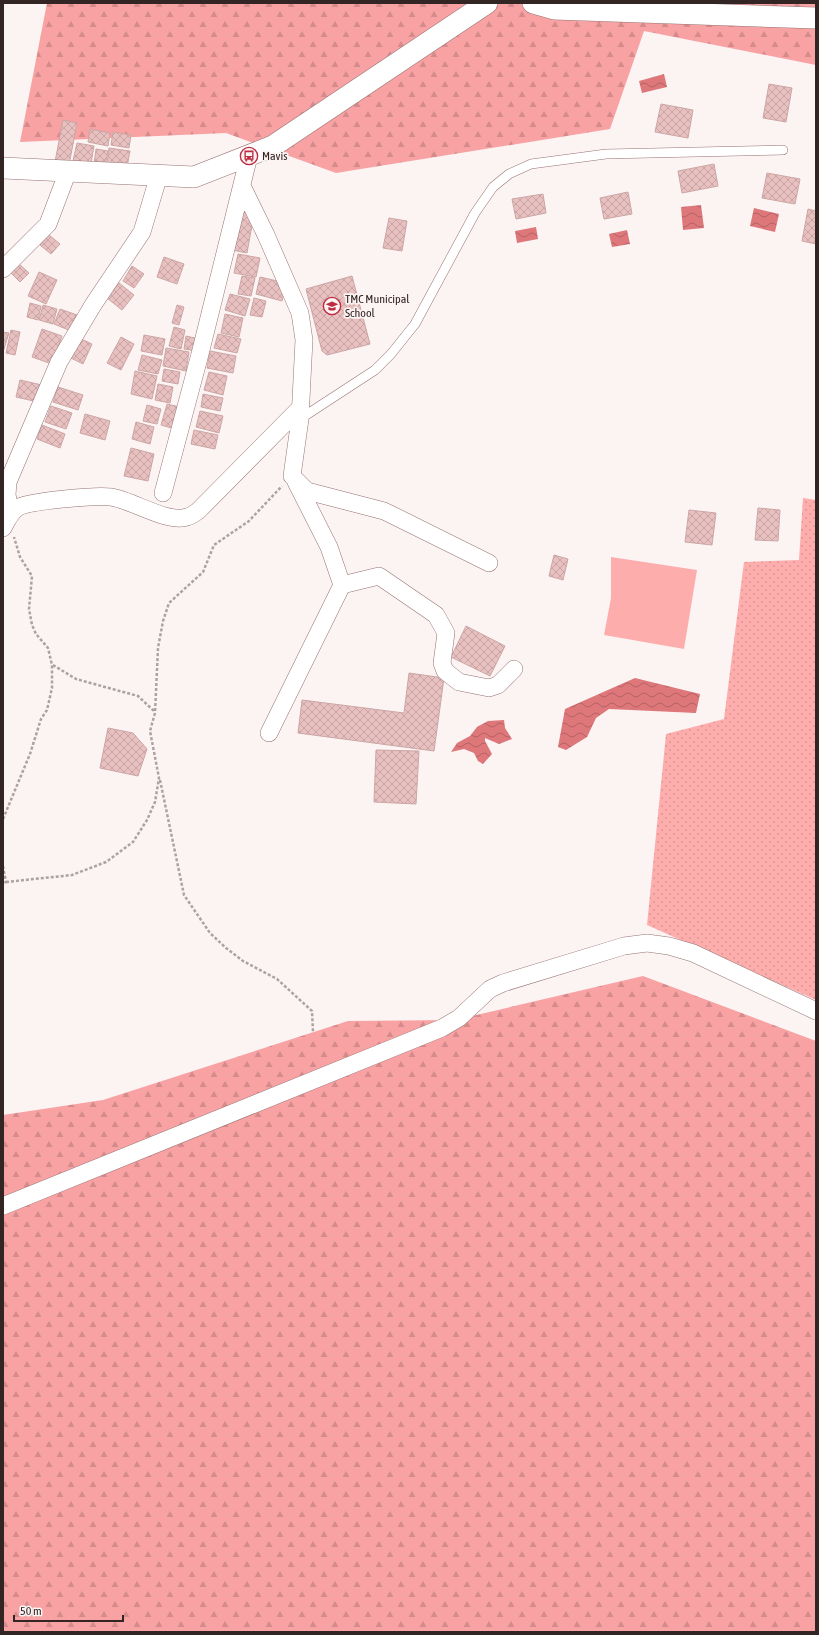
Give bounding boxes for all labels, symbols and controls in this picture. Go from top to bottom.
bus stop icon: Mavis [239,146,259,166]
place label: Mavis [262,149,288,163]
place label: TMC Municipal School [345,292,410,320]
school or university icon: TMC Municipal School [322,296,342,316]
scale bar [14,1597,123,1623]
text: 50 m [20,1604,42,1618]

